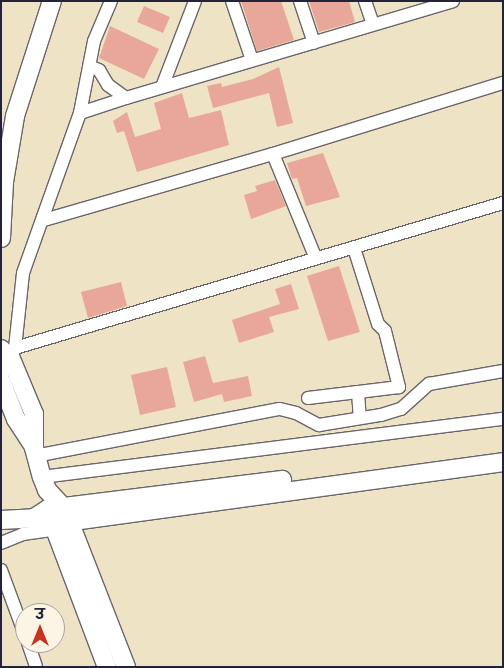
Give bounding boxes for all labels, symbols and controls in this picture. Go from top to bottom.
north arrow [15,603,65,653]
text: उ [35,603,45,624]

